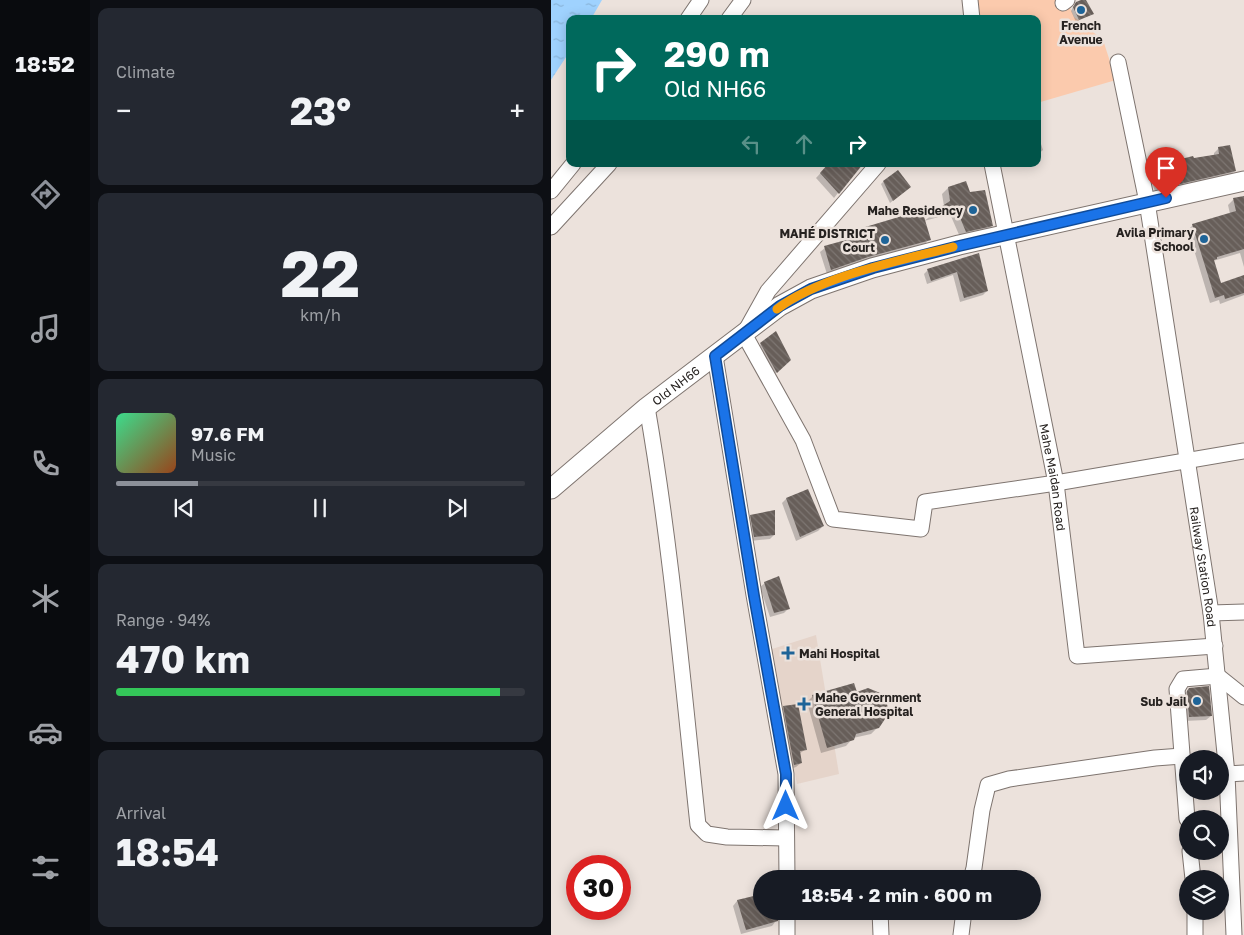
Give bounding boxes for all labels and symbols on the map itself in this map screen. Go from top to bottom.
marker: French Avenue [1075,4,1087,16]
place label: French Avenue [1059,18,1103,47]
pin [1145,147,1187,198]
place label: Mahe Residency [867,203,964,218]
marker: Mahe Residency [967,204,979,216]
place label: Avila Primary School [1116,225,1195,254]
place label: MAHÉ DISTRICT Court [779,226,875,255]
marker: Avila Primary School [1198,233,1210,245]
marker: MAHÉ DISTRICT Court [879,234,891,246]
street label: Old NH66 [649,363,702,408]
street label: Mahe Maidan Road [1037,422,1069,532]
street label: Railway Station Road [1187,505,1220,628]
marker: Mahi Hospital [781,646,795,660]
place label: Mahi Hospital [799,646,880,661]
place label: Mahe Government General Hospital [815,690,922,719]
place label: Sub Jail [1140,694,1187,709]
marker: Sub Jail [1191,695,1203,707]
marker: Mahe Government General Hospital [797,697,811,711]
position arrow [759,779,811,831]
speed limit sign: 30 [566,855,631,920]

